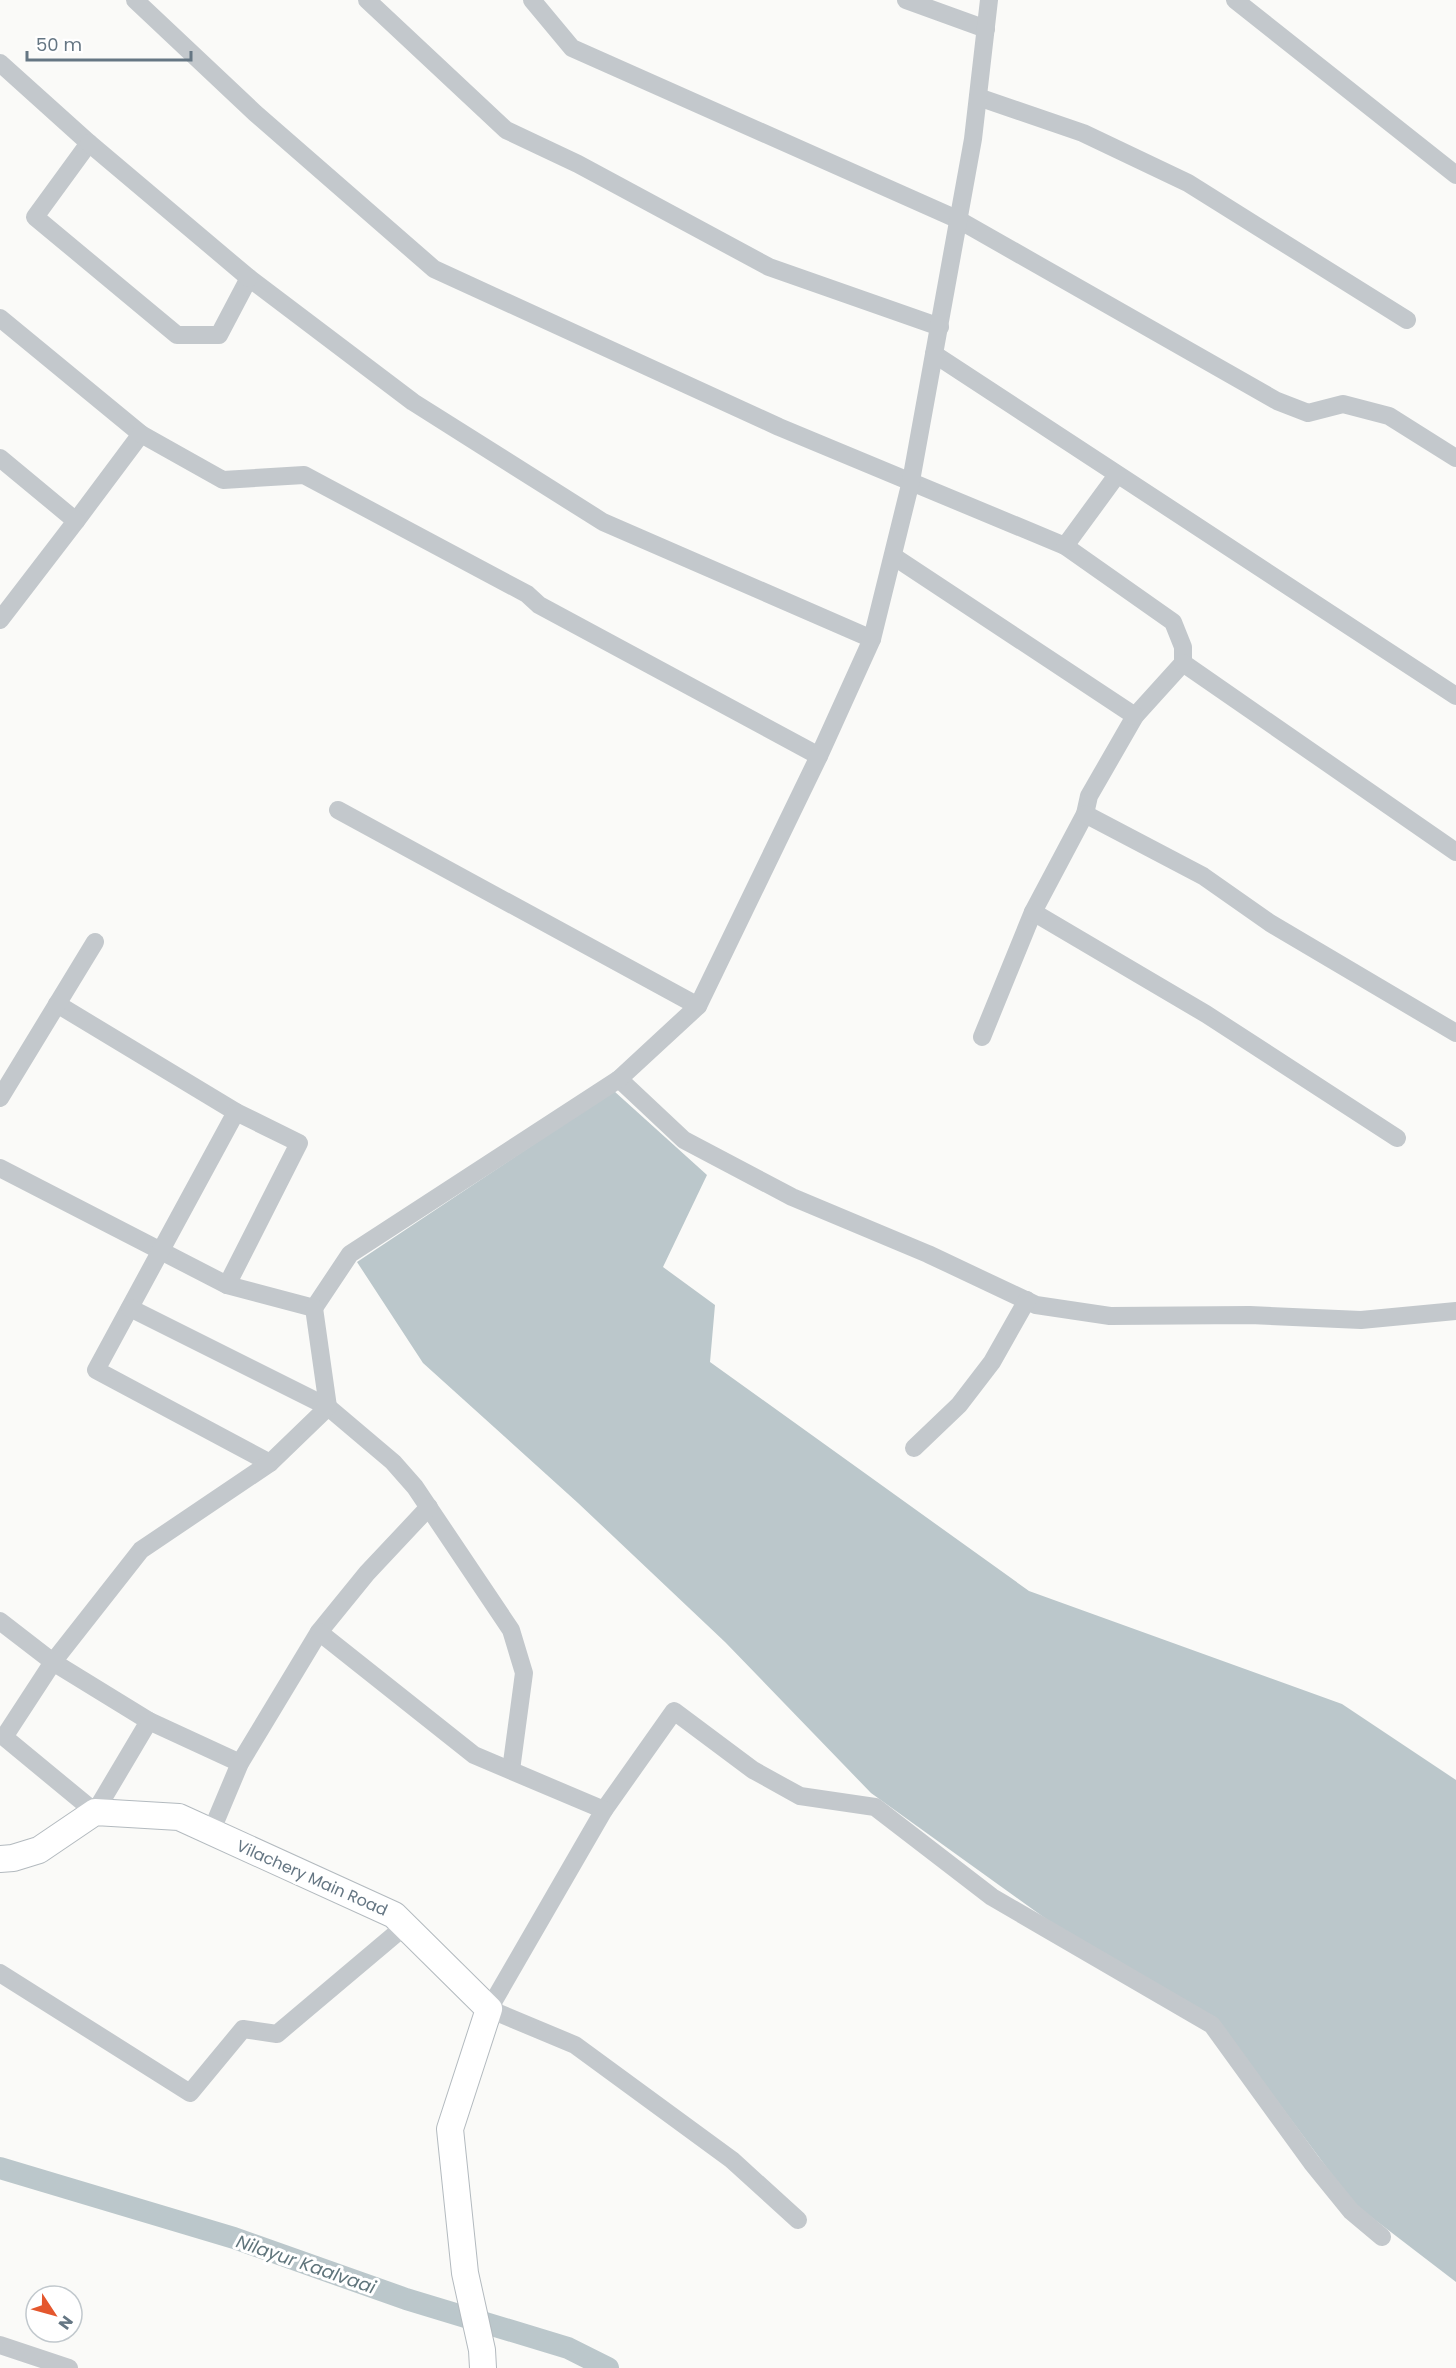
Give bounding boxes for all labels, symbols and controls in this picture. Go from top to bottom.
scale bar [27,24,190,62]
text: 50 m [36,32,82,57]
street label: Vilachery Main Road [233,1834,391,1922]
water label: Nilayur Kaalvaai [233,2228,380,2300]
north arrow [24,2284,84,2344]
text: N [53,2311,79,2334]

